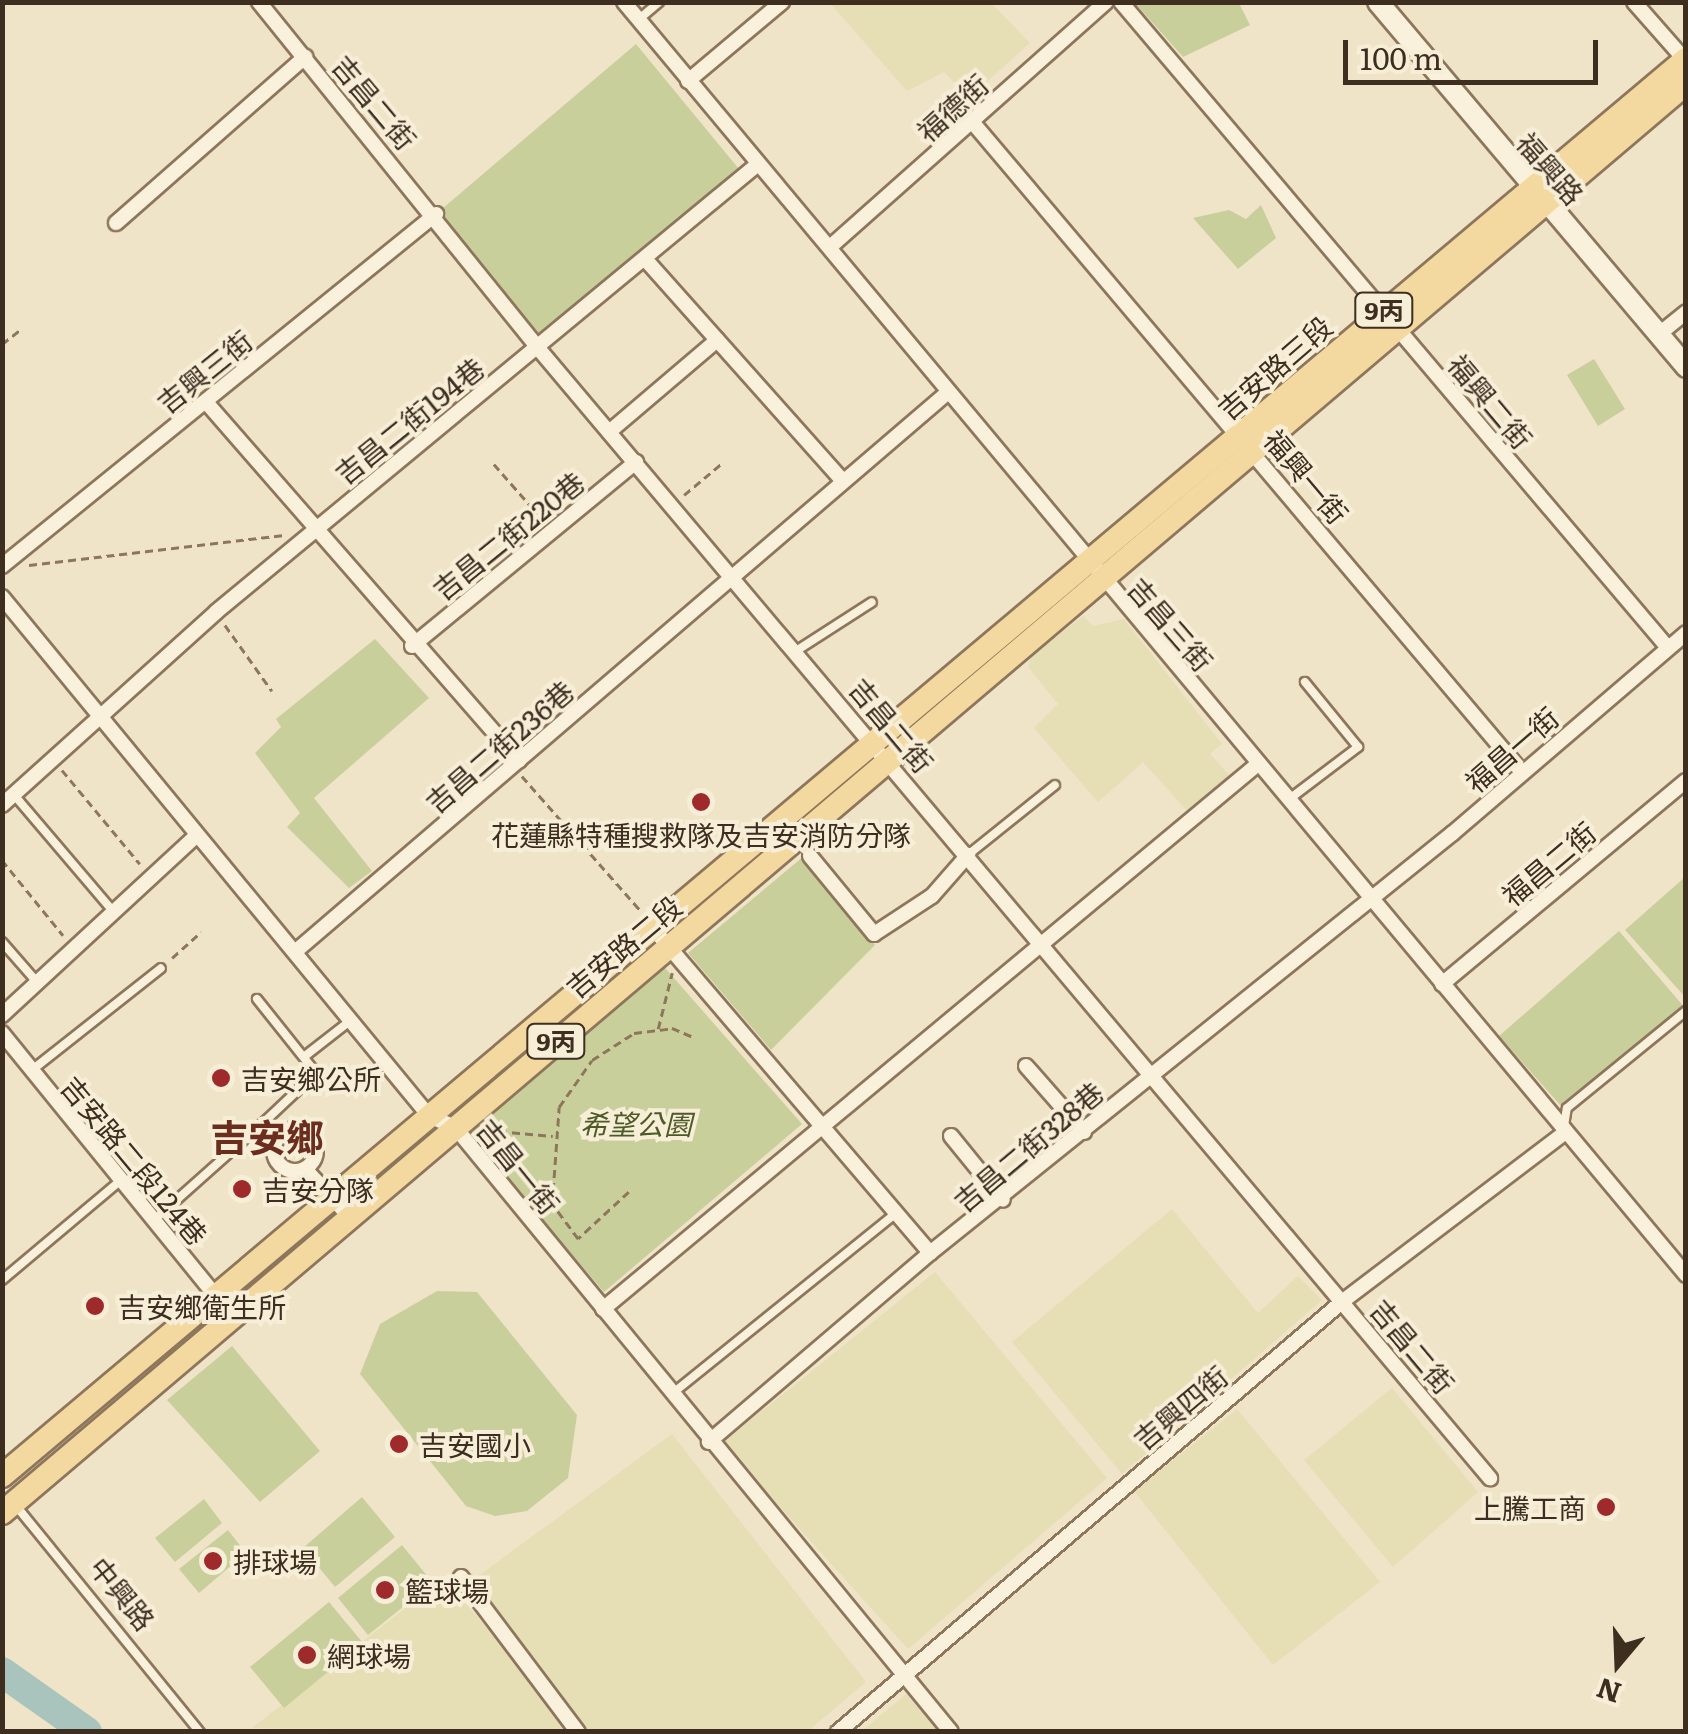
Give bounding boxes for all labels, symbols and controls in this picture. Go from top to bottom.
scale bar [1348,20,1603,82]
text: 100 m [1360,35,1442,79]
street label: 吉昌二街 [326,48,424,156]
street label: 福德街 [910,66,994,148]
street label: 福興路 [1511,125,1591,211]
road number: 9丙 [1354,290,1414,330]
street label: 吉安路三段 [1210,308,1338,426]
street label: 吉興三街 [150,323,258,419]
street label: 福興二街 [1442,347,1540,455]
street label: 吉昌二街194巷 [328,350,490,490]
street label: 福興一街 [1258,422,1356,530]
street label: 吉昌二街220巷 [426,464,590,606]
street label: 吉昌三街 [1122,571,1220,677]
street label: 吉昌二街 [843,671,941,779]
street label: 吉昌二街236巷 [418,673,580,819]
street label: 福昌一街 [1458,700,1564,798]
marker: 花蓮縣特種搜救隊及吉安消防分隊 [690,791,712,813]
street label: 福昌二街 [1494,814,1602,912]
place label: 花蓮縣特種搜救隊及吉安消防分隊 [491,817,911,851]
street label: 吉安路二段 [559,888,687,1004]
road number: 9丙 [526,1021,586,1061]
place label: 吉安鄉公所 [241,1061,381,1095]
marker: 吉安鄉公所 [210,1067,232,1089]
street label: 吉安路二段124巷 [55,1069,215,1251]
street label: 吉昌二街328巷 [947,1074,1109,1218]
park label: 希望公園 [580,1106,692,1140]
street label: 吉昌一街 [471,1112,567,1220]
district label: 吉安鄉 [210,1113,324,1159]
place label: 吉安分隊 [262,1172,374,1206]
marker: 吉安分隊 [231,1178,253,1200]
place label: 吉安鄉衛生所 [118,1289,286,1323]
street label: 吉昌二街 [1364,1292,1462,1400]
marker: 吉安鄉衛生所 [82,1293,108,1319]
street label: 吉興四街 [1126,1358,1234,1456]
place label: 吉安國小 [419,1427,531,1461]
marker: 吉安國小 [388,1433,410,1455]
place label: 上騰工商 [1474,1490,1586,1524]
marker: 上騰工商 [1595,1496,1617,1518]
place label: 排球場 [233,1544,317,1578]
street label: 中興路 [84,1550,162,1636]
marker: 排球場 [202,1550,224,1572]
place label: 籃球場 [405,1573,489,1607]
marker: 籃球場 [374,1579,396,1601]
north arrow [1568,1614,1668,1714]
place label: 網球場 [327,1638,411,1672]
marker: 網球場 [296,1644,318,1666]
text: N [1590,1669,1626,1716]

